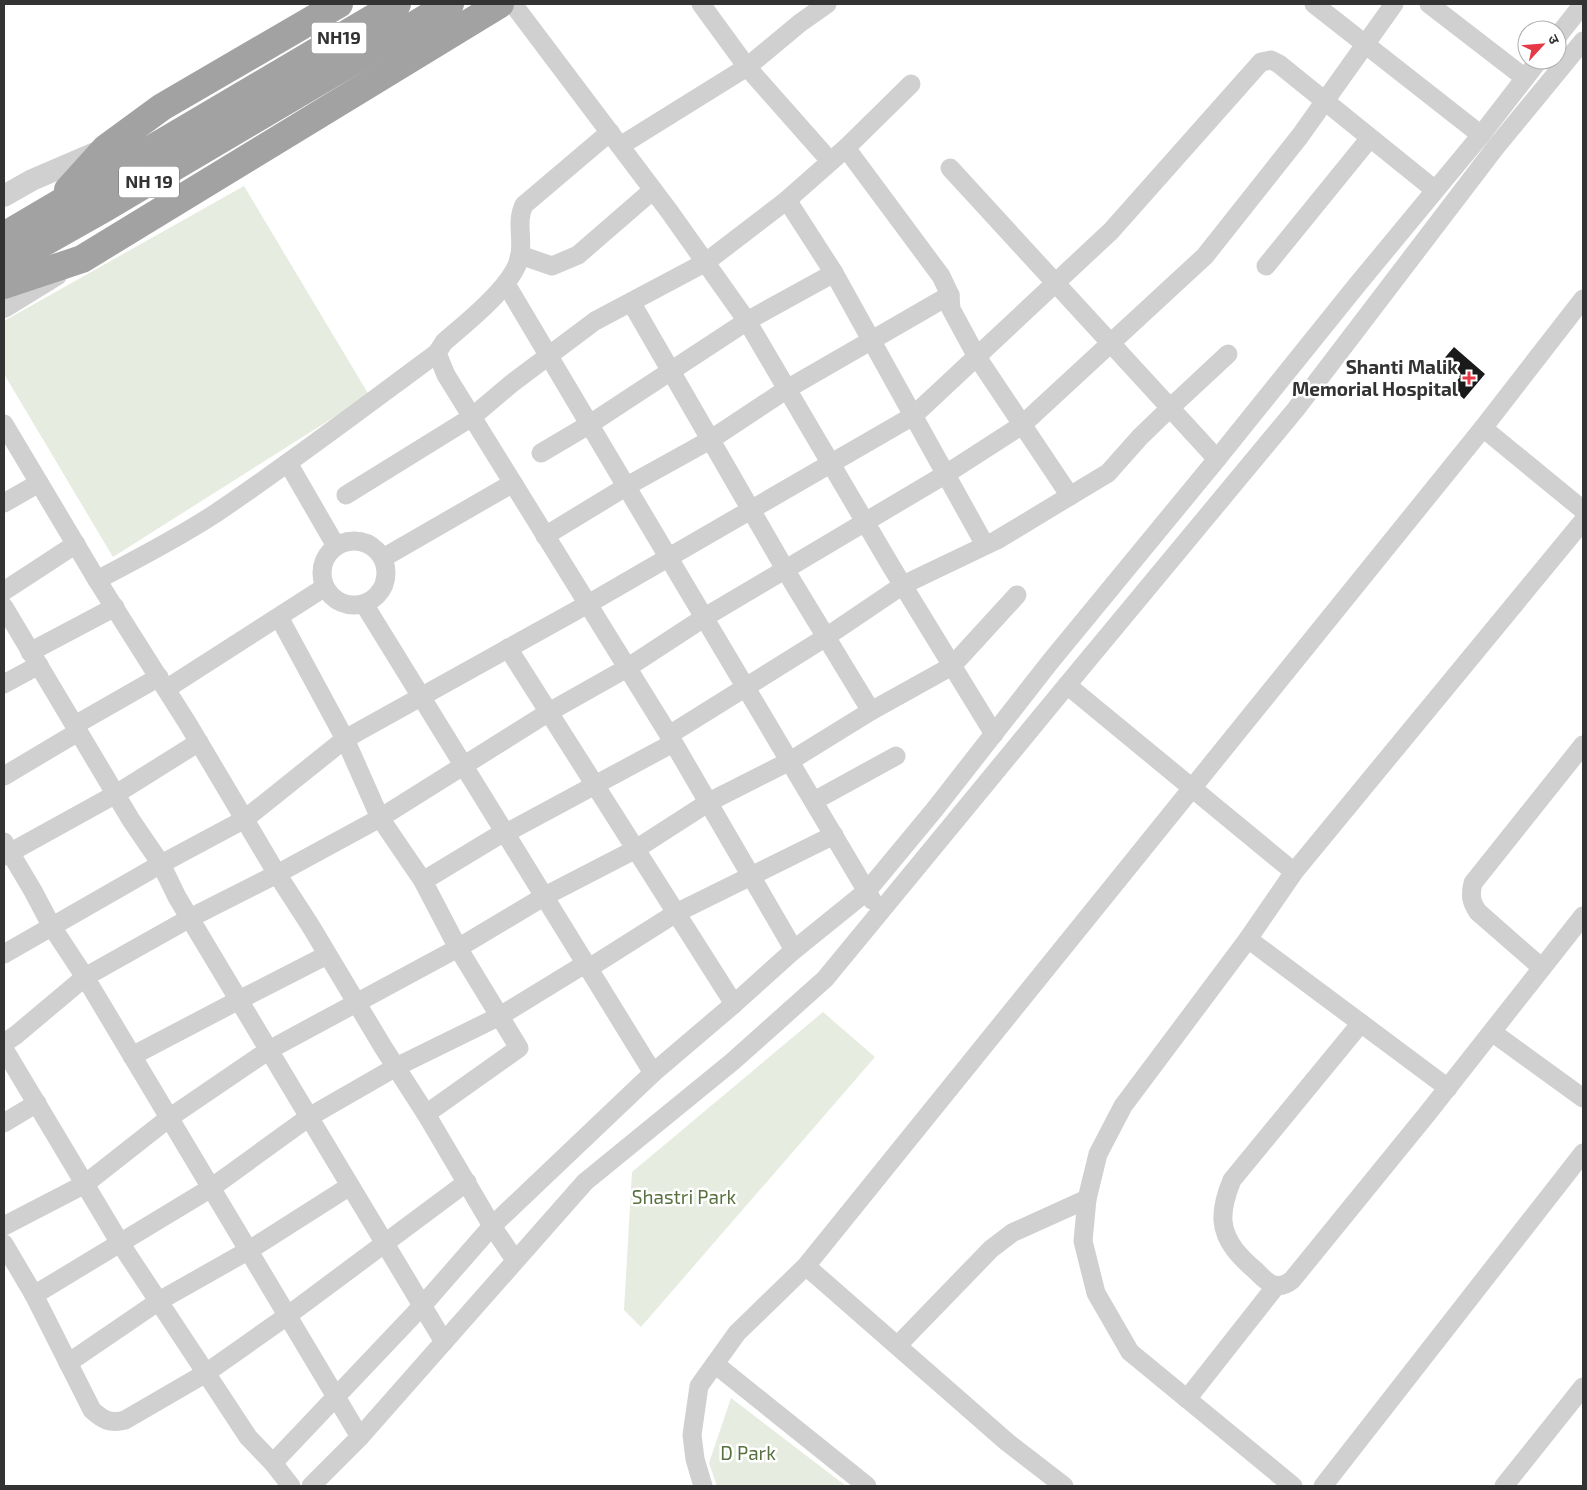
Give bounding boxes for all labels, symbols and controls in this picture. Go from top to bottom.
north arrow [1517,20,1567,70]
road number: NH19 [312,22,366,54]
text: उ [1545,32,1564,47]
road number: NH 19 [119,166,179,198]
place label: Shanti Malik Memorial Hospital [1292,355,1459,400]
marker: Shanti Malik Memorial Hospital [1462,371,1476,385]
park label: Shastri Park [632,1185,737,1208]
park label: D Park [720,1441,776,1464]

